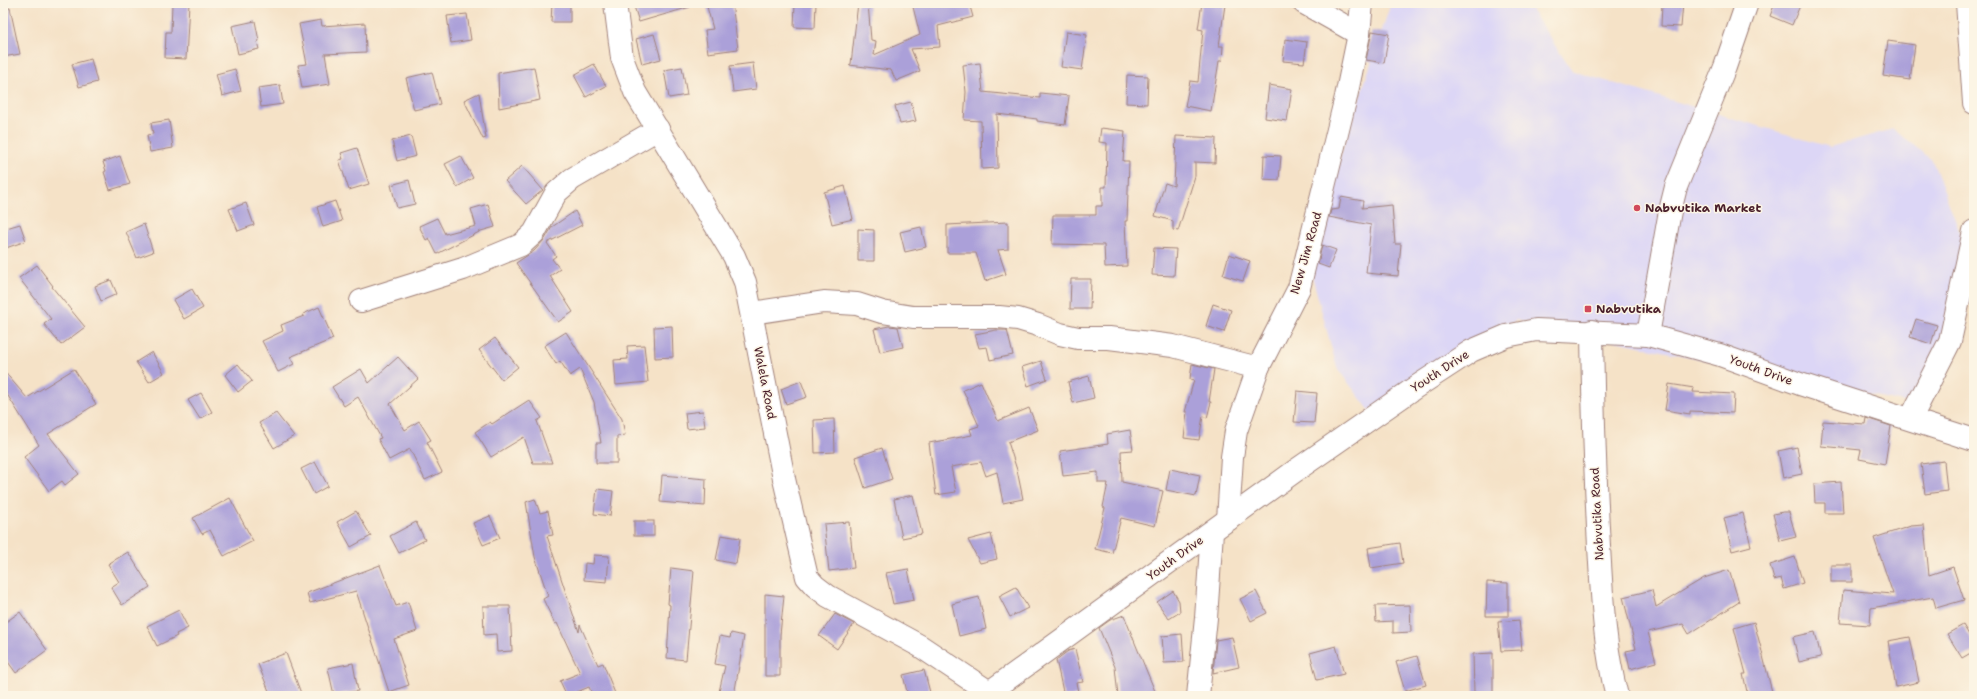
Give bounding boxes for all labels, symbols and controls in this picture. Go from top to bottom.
place label: Nabvutika Market [1645,200,1761,216]
marker: Nabvutika Market [1632,203,1642,213]
street label: New Jim Road [1287,210,1326,296]
place label: Nabvutika [1596,301,1662,317]
marker: Nabvutika [1583,304,1593,314]
street label: Walela Road [750,345,780,421]
street label: Youth Drive [1408,346,1472,396]
street label: Youth Drive [1727,351,1795,389]
street label: Nabvutika Road [1587,467,1607,561]
street label: Youth Drive [1143,532,1207,584]

